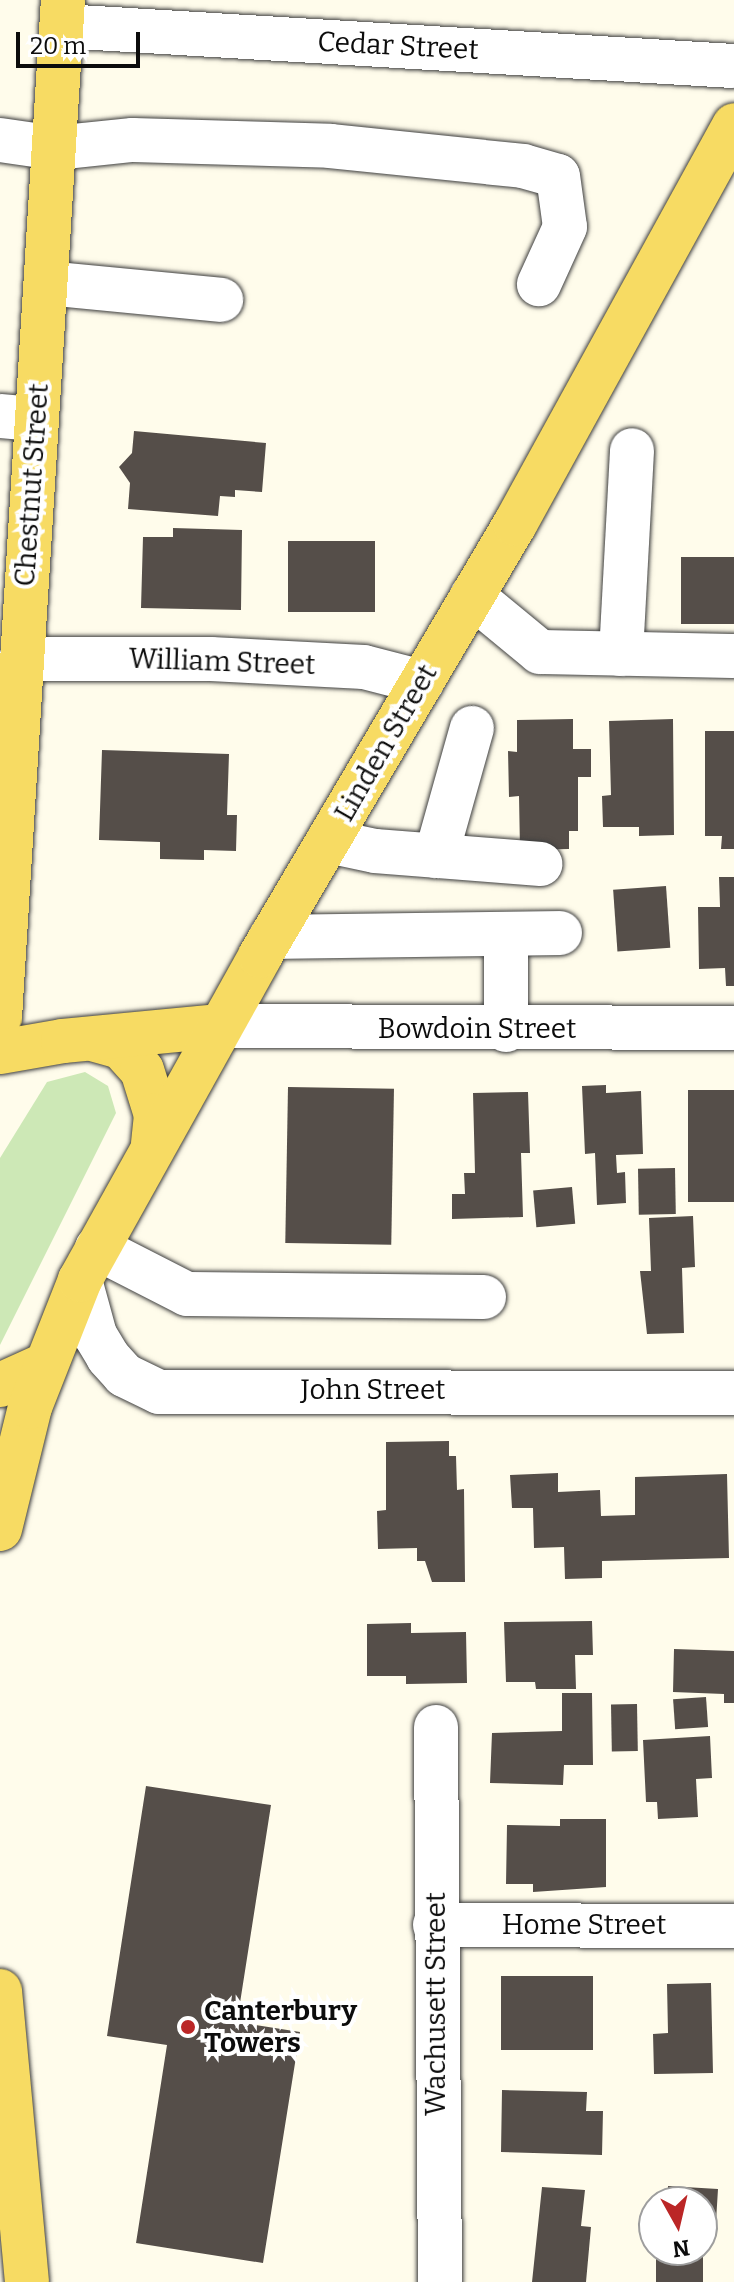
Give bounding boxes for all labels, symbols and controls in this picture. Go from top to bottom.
scale bar [20,16,144,66]
street label: Cedar Street [317,25,479,67]
text: 20 m [30,32,86,60]
street label: Chestnut Street [8,382,56,588]
street label: William Street [128,642,316,682]
street label: Linden Street [328,659,444,827]
street label: Bowdoin Street [378,1012,576,1046]
street label: John Street [301,1373,445,1407]
street label: Wachusett Street [419,1892,453,2116]
street label: Home Street [502,1908,666,1942]
place label: Canterbury Towers [204,1994,357,2060]
marker: Canterbury Towers [179,2018,197,2036]
north arrow [638,2186,718,2266]
text: N [671,2234,691,2263]

